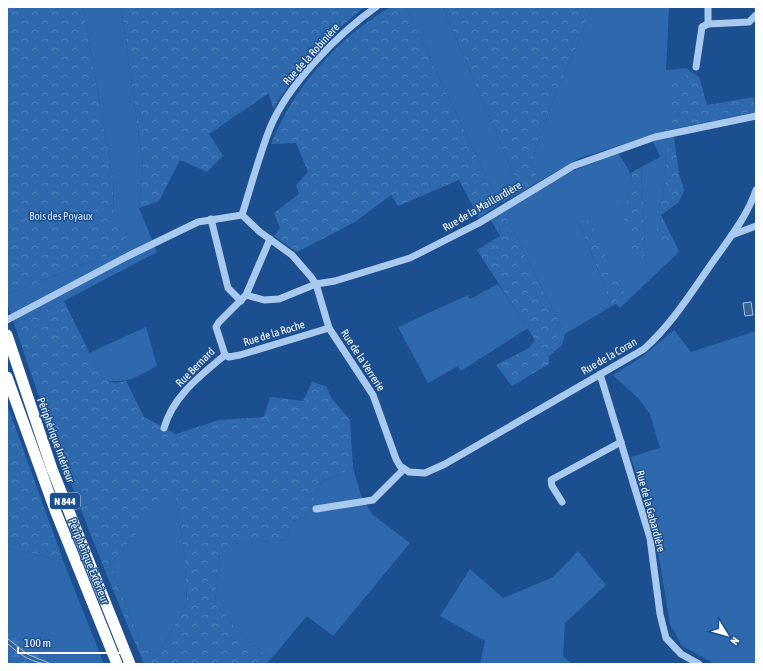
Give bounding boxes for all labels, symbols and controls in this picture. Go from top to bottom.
street label: Rue de la Robinière [280,21,342,87]
street label: Rue de la Maillardière [441,179,523,233]
park label: Bois des Poyaux [29,210,93,222]
street label: Rue de la Roche [242,318,306,348]
street label: Rue de la Verrerie [339,327,387,393]
street label: Rue de la Coran [579,335,639,377]
street label: Rue Bernard [173,345,217,389]
street label: Périphérique Intérieur [35,396,77,485]
street label: Rue de la Gabardière [634,469,668,553]
road number: N 844 [50,493,80,509]
street label: Périphérique Extérieur [66,517,112,606]
north arrow [707,615,747,655]
scale bar [18,629,121,655]
text: N [728,635,742,647]
text: 100 m [24,636,51,650]

